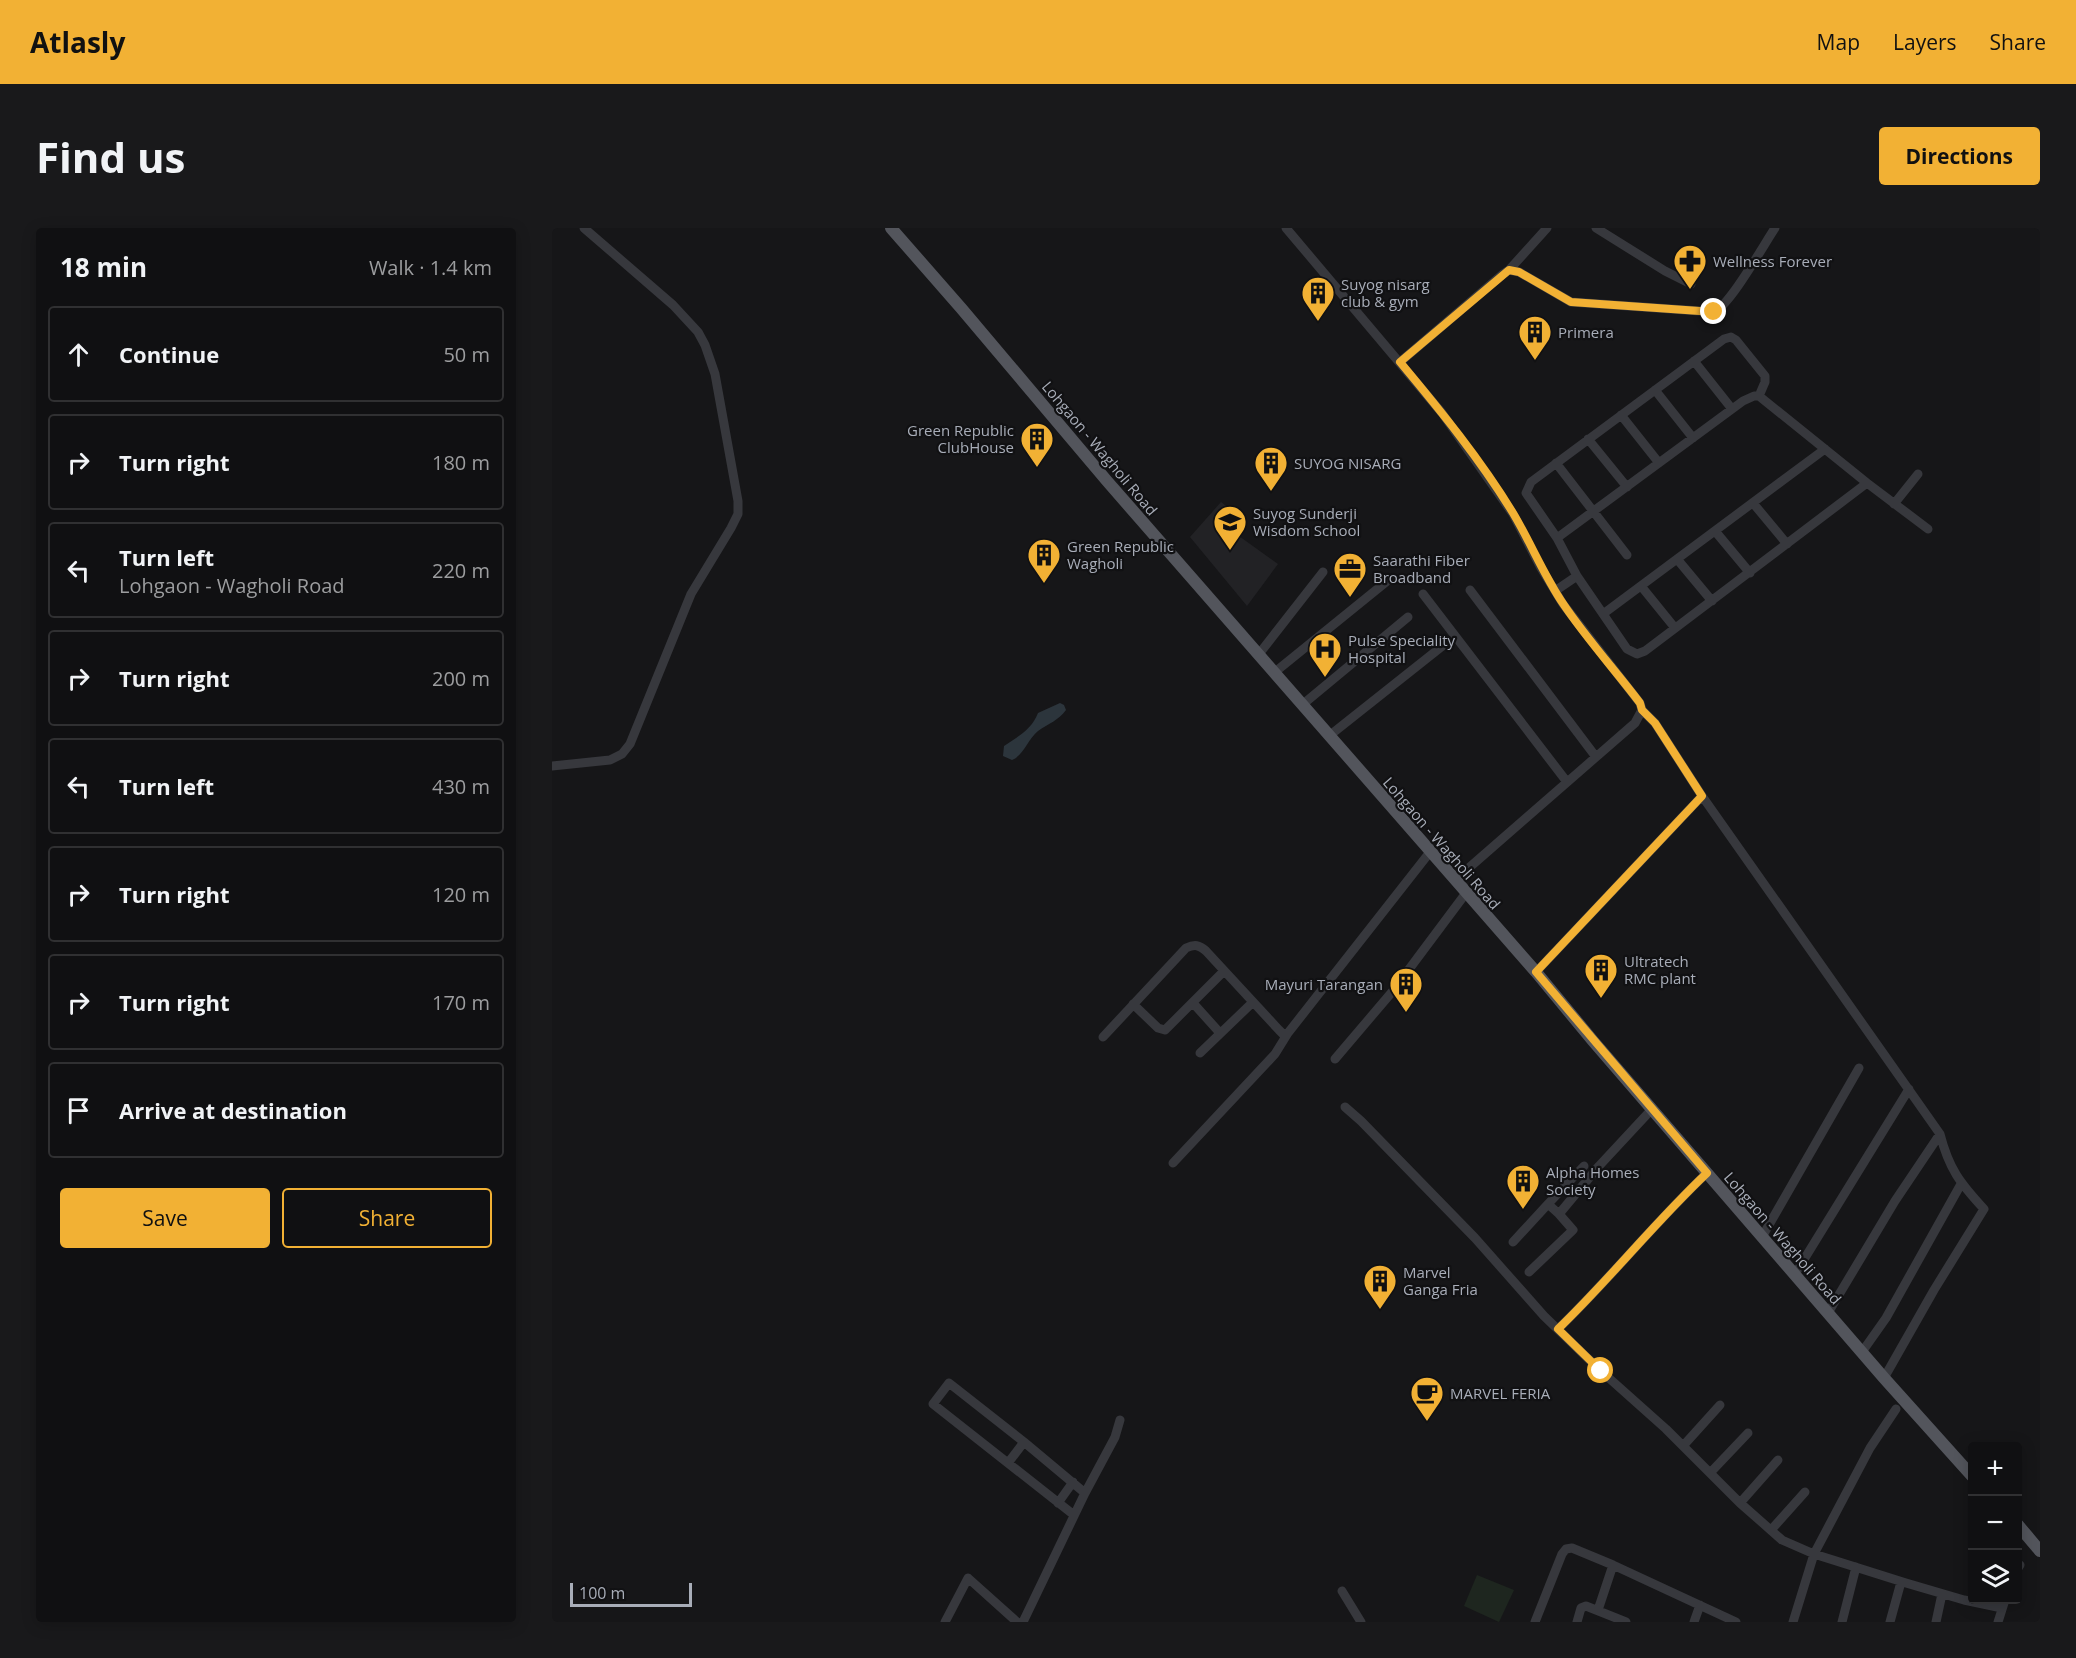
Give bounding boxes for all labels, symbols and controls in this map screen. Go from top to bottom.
text: Atlasly [30,23,125,61]
text: Map [1817,28,1860,56]
text: Layers [1893,28,1957,56]
text: Share [1990,28,2046,56]
button: Directions [1879,127,2040,185]
text: Find us [36,128,185,185]
pharmacy icon: Wellness Forever [1672,243,1708,290]
text: 18 min [60,249,147,285]
place label: Wellness Forever [1713,251,1832,271]
text: Walk · 1.4 km [369,254,492,281]
place label: Suyog nisarg club & gym [1341,274,1430,311]
building icon: Suyog nisarg club & gym [1300,275,1336,322]
route end [1700,298,1726,324]
building icon: Primera [1517,314,1553,361]
place label: Primera [1558,322,1614,342]
icon: ahead [62,338,95,371]
text: Continue [119,339,219,369]
text: 50 m [443,341,490,368]
street label: Lohgaon - Wagholi Road [1038,377,1162,519]
place label: Green Republic ClubHouse [907,420,1014,457]
building icon: Green Republic ClubHouse [1019,421,1055,468]
building icon: SUYOG NISARG [1253,445,1289,492]
icon: right [62,446,95,479]
text: Turn right [119,447,230,477]
text: 180 m [432,449,490,476]
place label: SUYOG NISARG [1294,453,1401,473]
place label: Suyog Sunderji Wisdom School [1253,503,1360,540]
school or university icon: Suyog Sunderji Wisdom School [1212,504,1248,551]
place label: Green Republic Wagholi [1067,536,1174,573]
building icon: Green Republic Wagholi [1026,537,1062,584]
text: Turn left [119,542,214,572]
place label: Saarathi Fiber Broadband [1373,550,1470,587]
office icon: Saarathi Fiber Broadband [1332,551,1368,598]
icon: left [62,554,95,587]
text: 220 m [432,557,490,584]
text: Lohgaon - Wagholi Road [119,572,345,599]
place label: Pulse Speciality Hospital [1348,630,1456,667]
hospital icon: Pulse Speciality Hospital [1307,631,1343,678]
icon: right [62,662,95,695]
text: Turn right [119,663,230,693]
text: 200 m [432,665,490,692]
icon: left [62,770,95,803]
text: Turn left [119,771,214,801]
text: 430 m [432,773,490,800]
street label: Lohgaon - Wagholi Road [1379,773,1505,913]
icon: right [62,878,95,911]
text: Turn right [119,879,230,909]
text: 120 m [432,881,490,908]
place label: Ultratech RMC plant [1624,951,1696,988]
building icon: Ultratech RMC plant [1583,952,1619,999]
building icon: Mayuri Tarangan [1388,966,1424,1013]
place label: Mayuri Tarangan [1265,974,1383,994]
icon: right [62,986,95,1019]
text: Turn right [119,987,230,1017]
text: 170 m [432,989,490,1016]
icon: arrive [62,1094,95,1127]
text: Arrive at destination [119,1095,347,1125]
place label: Alpha Homes Society [1546,1162,1639,1199]
building icon: Alpha Homes Society [1505,1163,1541,1210]
street label: Lohgaon - Wagholi Road [1720,1168,1846,1308]
button: Save [60,1188,270,1248]
button: Share [282,1188,492,1248]
place label: Marvel Ganga Fria [1403,1262,1478,1299]
building icon: Marvel Ganga Fria [1362,1263,1398,1310]
route start [1587,1357,1613,1383]
cafe icon: MARVEL FERIA [1409,1375,1445,1422]
place label: MARVEL FERIA [1450,1383,1551,1403]
map controls [1968,1442,2022,1604]
button: + [1968,1442,2022,1496]
button: − [1968,1496,2022,1550]
button: layers [1968,1550,2022,1604]
scale bar [570,1580,692,1608]
text: 100 m [579,1582,625,1604]

